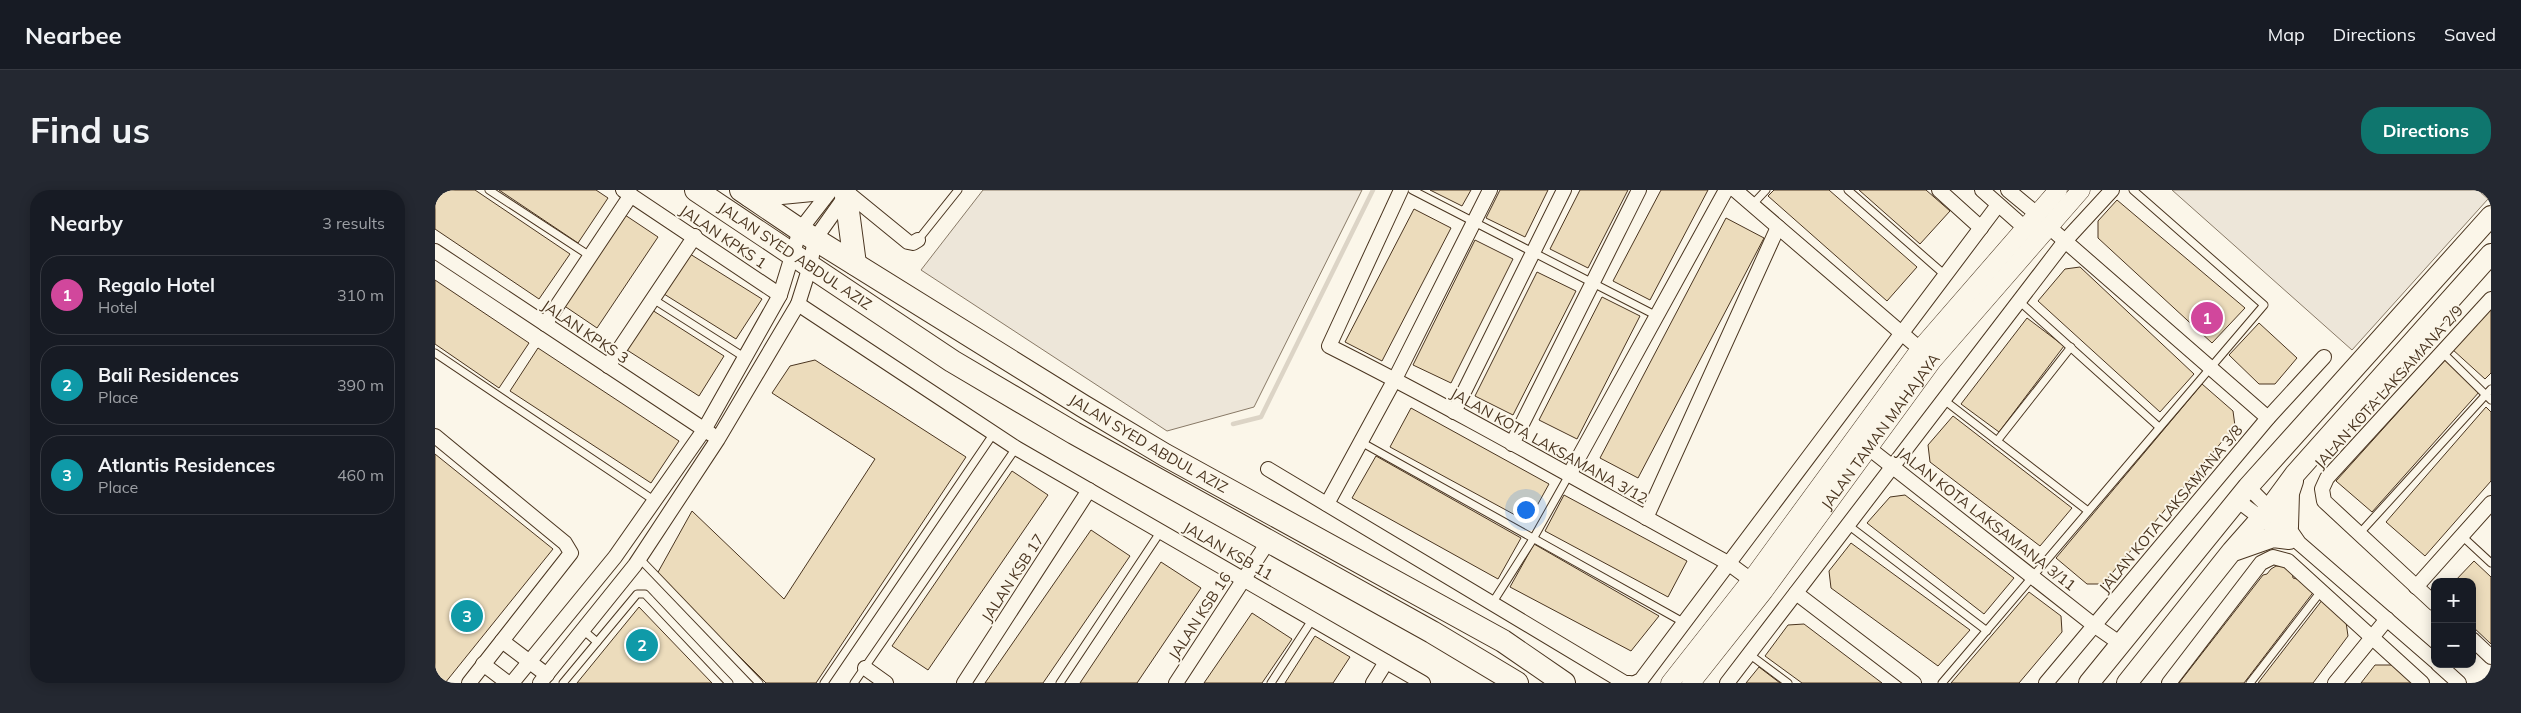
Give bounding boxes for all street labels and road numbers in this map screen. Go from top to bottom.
street label: JALAN SYED ABDUL AZIZ [715,198,876,314]
street label: JALAN KPKS 1 [676,201,770,273]
street label: JALAN KPKS 3 [538,296,632,368]
street label: JALAN KOTA LAKSAMANA 2/9 [2310,301,2467,472]
street label: JALAN TAMAN MAHAJAYA [1817,349,1944,513]
street label: JALAN KOTA LAKSAMANA 3/12 [1447,383,1651,508]
street label: JALAN SYED ABDUL AZIZ [1066,390,1231,497]
street label: JALAN KOTA LAKSAMANA 3/8 [2095,421,2247,597]
street label: JALAN KOTA LAKSAMANA 3/11 [1893,443,2080,595]
street label: JALAN KSB 11 [1180,517,1277,584]
street label: JALAN KSB 17 [977,530,1048,625]
street label: JALAN KSB 16 [1164,568,1235,663]

